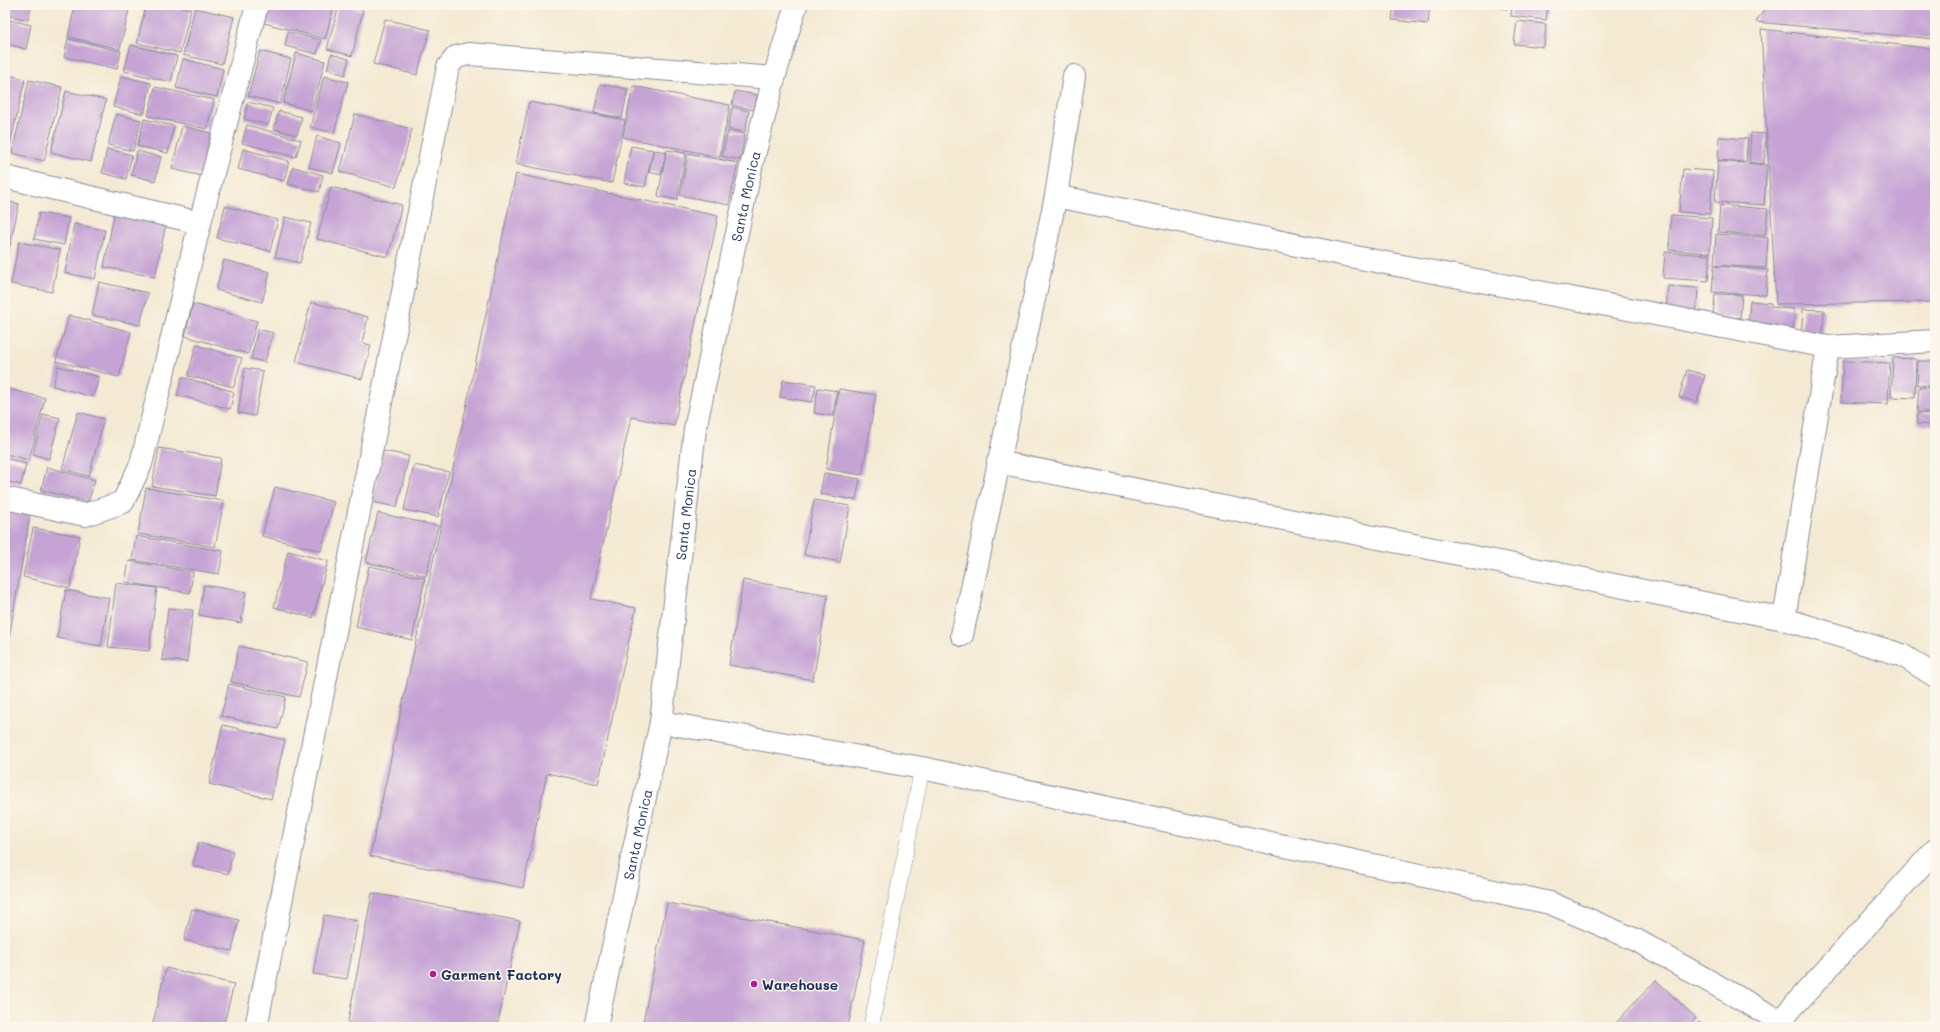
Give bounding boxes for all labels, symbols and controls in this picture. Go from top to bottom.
street label: Santa Monica [726,149,764,243]
street label: Santa Monica [670,467,700,561]
street label: Santa Monica [618,787,656,881]
place label: Garment Factory [441,965,562,984]
marker: Garment Factory [428,969,438,979]
place label: Warehouse [762,975,838,994]
marker: Warehouse [749,979,759,989]

